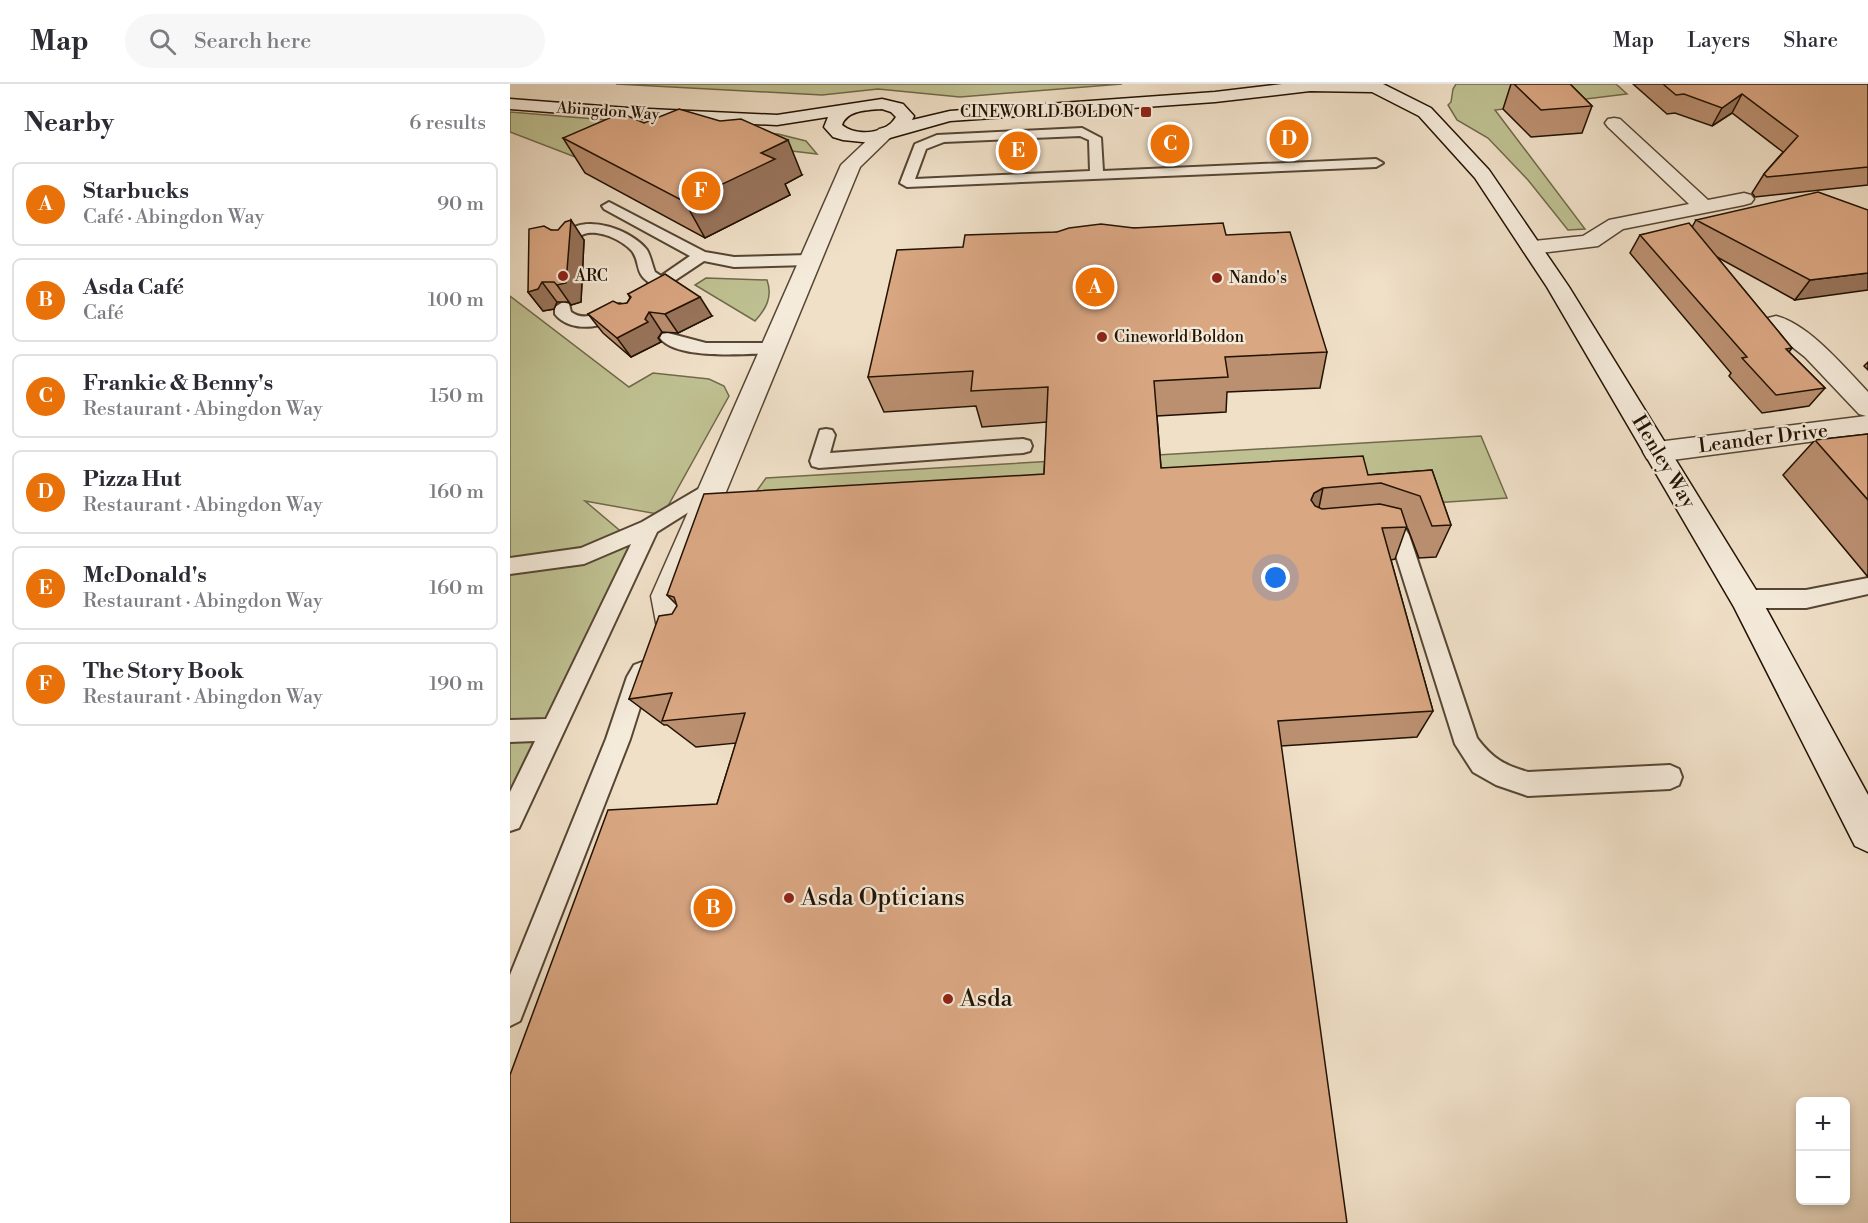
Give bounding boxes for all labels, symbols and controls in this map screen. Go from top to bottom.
search box [125,14,545,68]
text: Map [30,24,89,59]
icon: search [146,25,179,58]
text: Search here [194,28,311,55]
text: Map [1613,28,1654,54]
text: Layers [1687,28,1750,54]
text: Share [1783,28,1838,54]
street label: Abingdon Way [555,97,660,125]
place label: CINEWORLD BOLDON [960,102,1134,122]
marker: CINEWORLD BOLDON [1139,105,1153,119]
text: Nearby [24,107,114,139]
text: 6 results [409,111,486,136]
pin: D [1270,116,1308,162]
pin: C [1150,122,1190,166]
pin: E [998,128,1038,174]
pin: F [682,168,720,214]
text: Starbucks [83,178,189,205]
text: A [38,192,53,217]
text: 90 m [437,192,484,217]
text: Café · Abingdon Way [83,205,264,230]
pin: A [1076,264,1114,310]
place label: ARC [574,266,608,286]
place label: Nando's [1229,268,1287,288]
marker: ARC [556,269,570,283]
marker: Nando's [1210,271,1224,285]
text: Asda Café [83,274,184,301]
text: B [38,288,53,313]
text: 100 m [428,288,484,313]
text: Café [83,301,124,326]
place label: Cineworld Boldon [1114,327,1245,347]
marker: Cineworld Boldon [1095,330,1109,344]
text: Frankie & Benny's [83,370,273,397]
text: C [38,384,53,409]
text: 150 m [429,384,484,409]
text: Restaurant · Abingdon Way [83,397,323,422]
street label: Henley Way [1625,411,1701,513]
street label: Leander Drive [1697,419,1829,459]
text: Pizza Hut [83,466,181,493]
text: D [38,480,53,505]
text: 160 m [429,480,484,505]
text: Restaurant · Abingdon Way [83,493,323,518]
text: McDonald's [83,562,207,589]
your location [1261,563,1290,592]
text: E [39,576,52,601]
text: 160 m [429,576,484,601]
text: Restaurant · Abingdon Way [83,589,323,614]
text: The Story Book [83,658,244,685]
text: F [38,672,53,697]
text: 190 m [429,672,484,697]
text: Restaurant · Abingdon Way [83,685,323,710]
place label: Asda Opticians [800,883,965,913]
pin: B [694,886,732,930]
marker: Asda Opticians [782,891,796,905]
place label: Asda [959,984,1014,1014]
marker: Asda [941,992,955,1006]
map controls [1796,1097,1850,1205]
button: + [1796,1097,1850,1151]
button: − [1796,1151,1850,1205]

